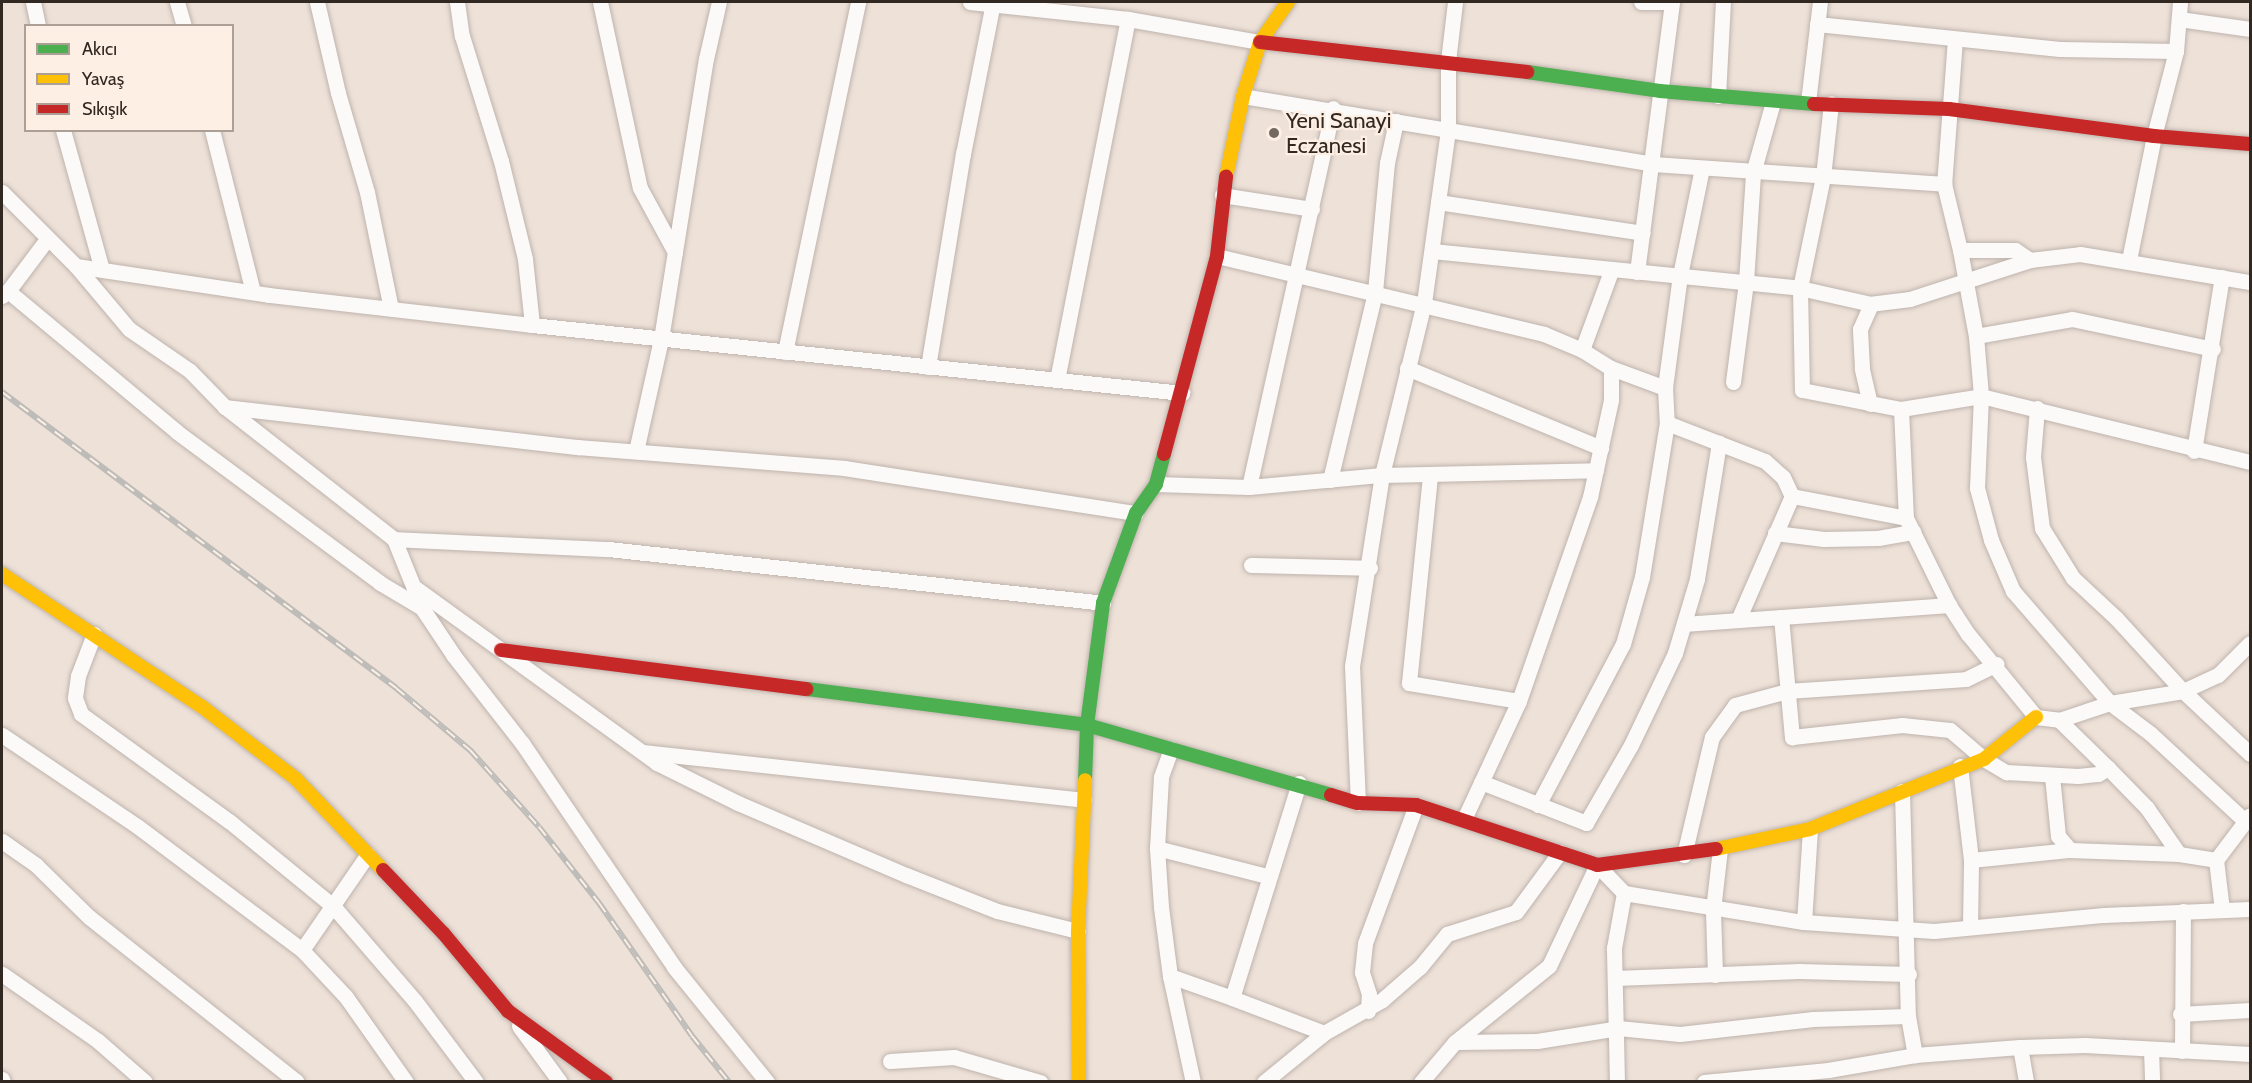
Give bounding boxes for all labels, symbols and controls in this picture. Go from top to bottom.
legend [24,24,234,132]
text: Akıcı [82,38,117,60]
text: Yavaş [82,68,124,90]
text: Sıkışık [82,98,127,120]
place label: Yeni Sanayi Eczanesi [1286,107,1391,158]
marker: Yeni Sanayi Eczanesi [1267,126,1281,140]

